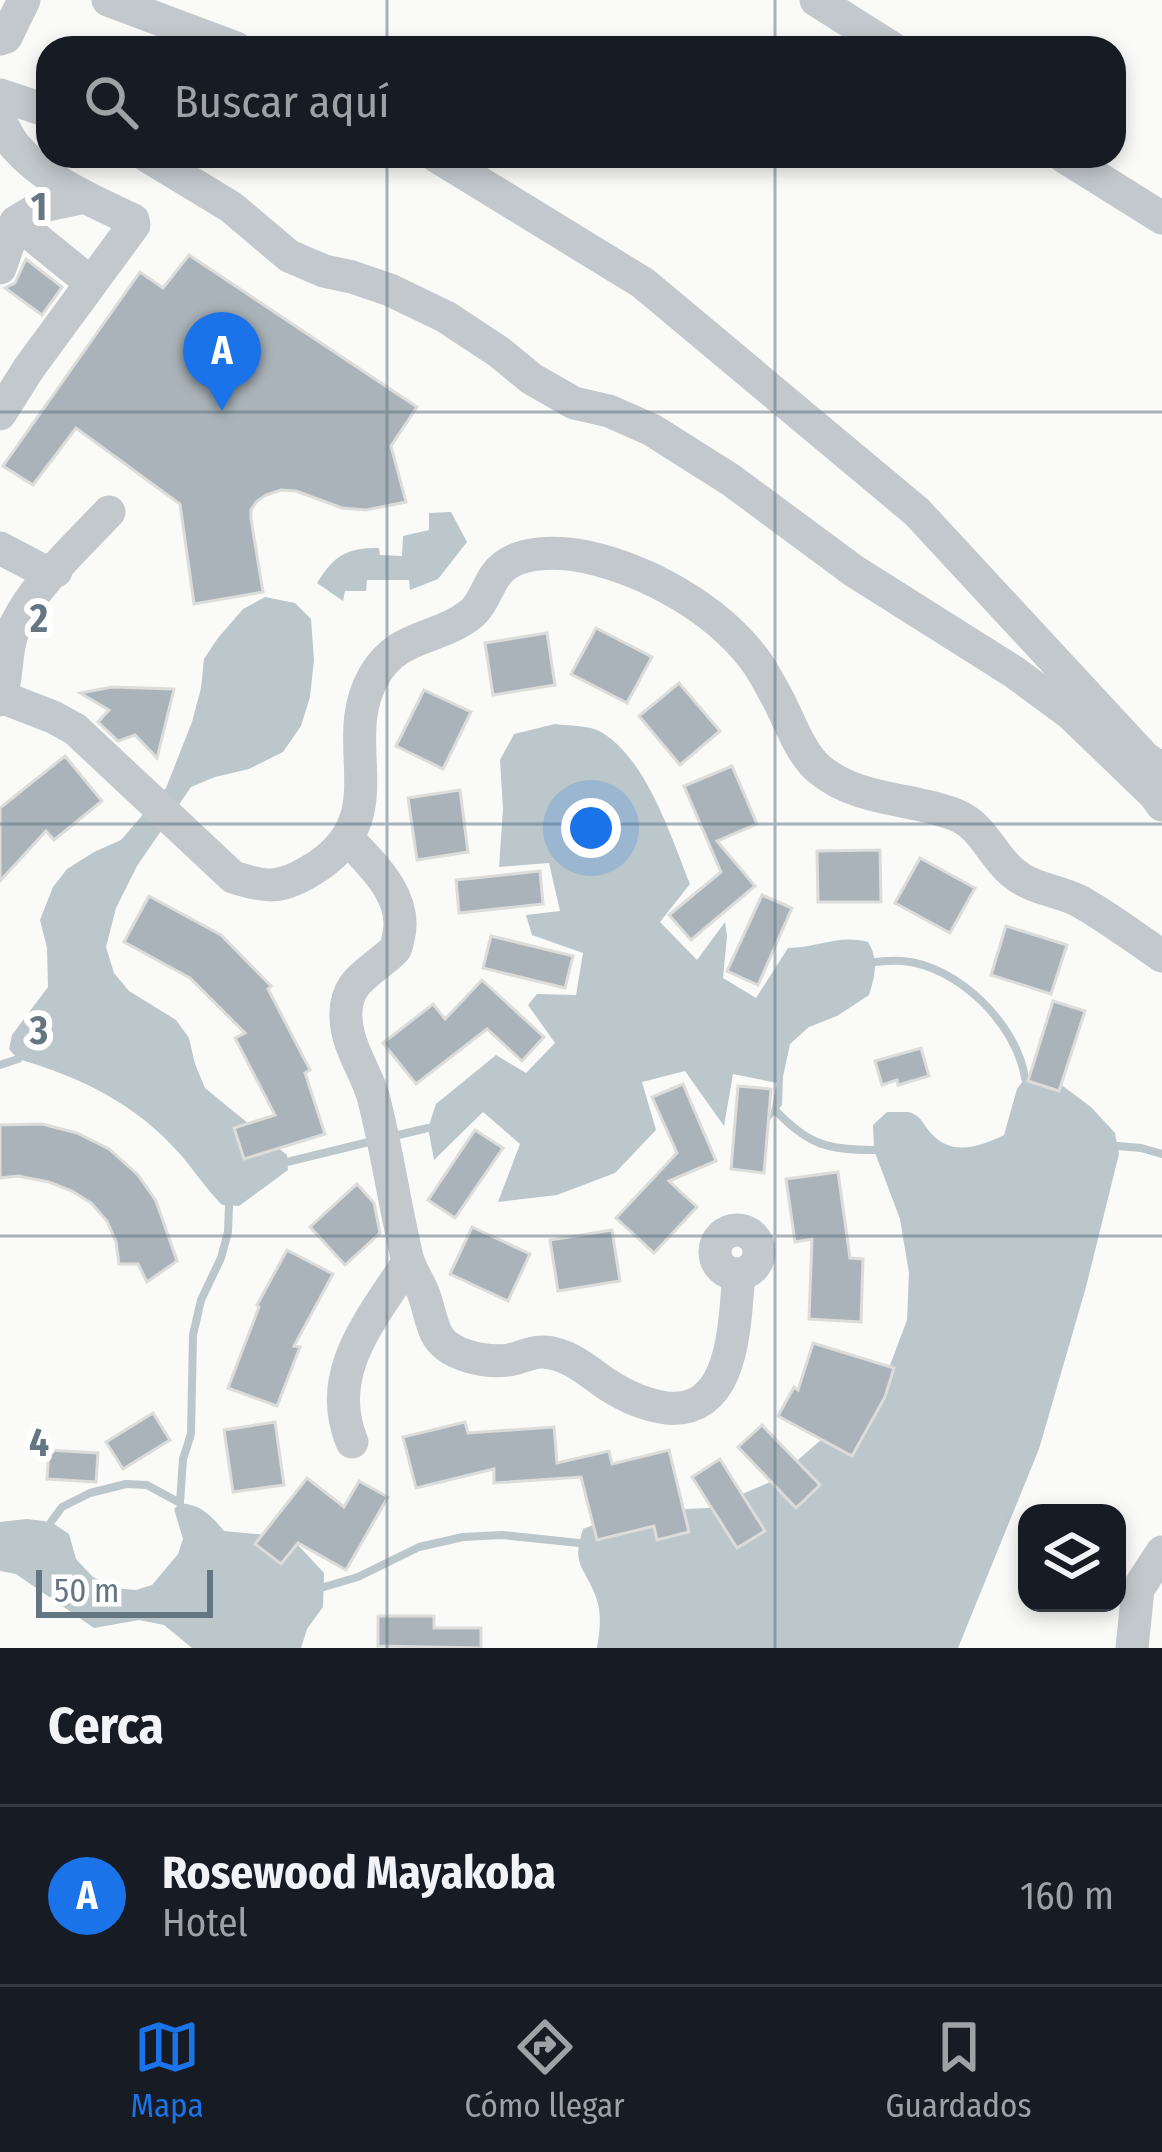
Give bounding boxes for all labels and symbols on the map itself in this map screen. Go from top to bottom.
text: 1 [31,184,47,230]
pin: A [183,312,261,411]
text: 2 [29,596,48,642]
your location [561,798,621,858]
text: 3 [29,1008,48,1054]
text: 4 [29,1420,49,1466]
scale bar [36,1564,213,1617]

